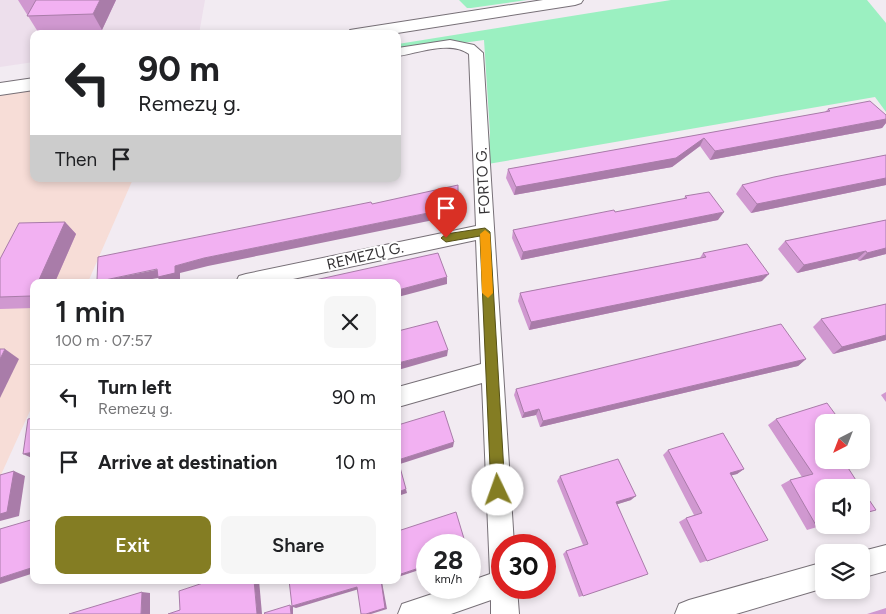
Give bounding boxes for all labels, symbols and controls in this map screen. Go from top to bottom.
text: 90 m [138,48,220,90]
icon: left [55,50,120,115]
text: Remezų g. [138,90,241,117]
icon: arrive [107,145,135,173]
street label: FORTO G. [472,147,494,215]
text: Then [55,148,97,171]
pin [425,187,467,238]
icon: arrive [432,194,460,222]
street label: REMEZŲ G. [325,238,405,274]
text: 1 min [55,293,125,330]
button: close [324,296,376,348]
text: 100 m · 07:57 [55,331,152,350]
text: Turn left [98,376,172,399]
icon: left [55,383,83,411]
text: 90 m [332,386,376,409]
text: Remezų g. [98,399,173,418]
north arrow [815,414,870,469]
map controls [815,414,870,599]
icon: arrive [55,448,83,476]
text: Arrive at destination [98,451,277,474]
text: 10 m [335,451,376,474]
position arrow [471,463,523,515]
button: sound [815,479,870,534]
button: Exit [55,516,211,574]
button: Share [221,516,376,574]
speed limit sign: 30 [491,534,556,599]
button: layers [815,544,870,599]
text: 28 [434,545,463,575]
text: km/h [435,572,462,586]

